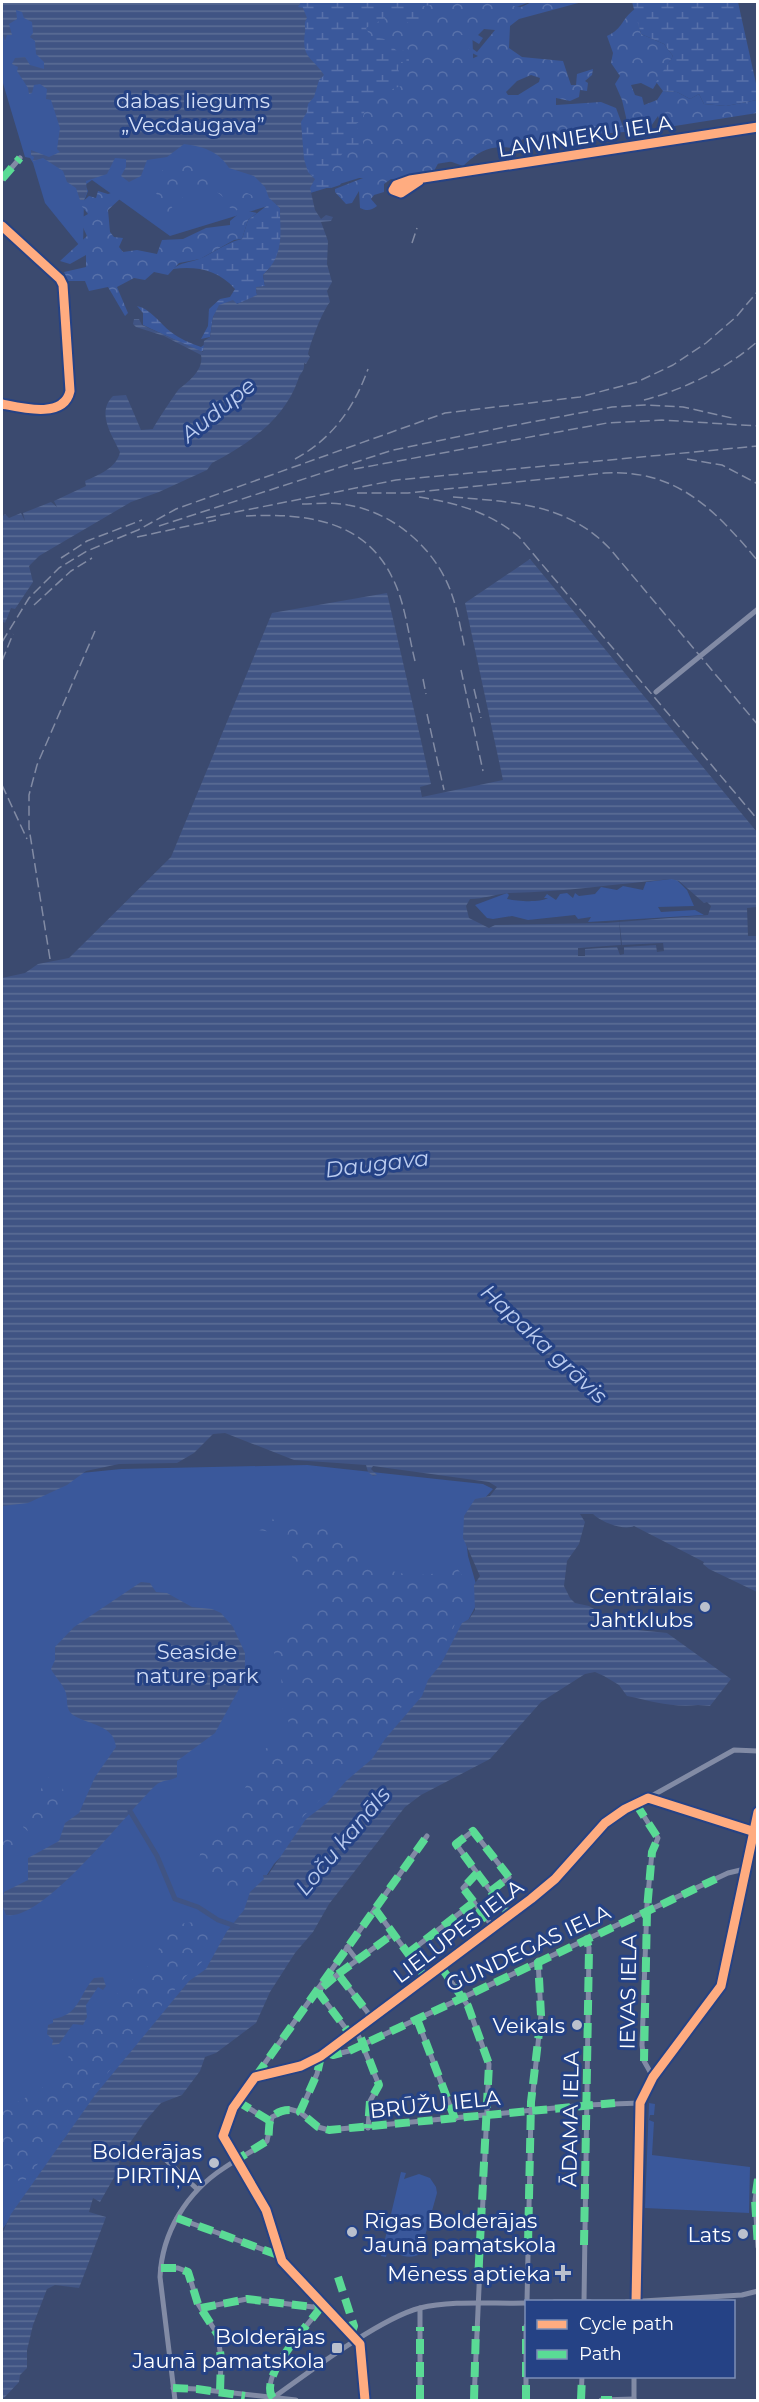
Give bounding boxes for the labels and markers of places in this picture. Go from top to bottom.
place label: Centrālais Jahtklubs [589,1583,693,1632]
marker: Centrālais Jahtklubs [698,1600,712,1614]
place label: Veikals [493,2013,565,2038]
marker: Veikals [570,2018,584,2032]
place label: Bolderājas PIRTIŅA [92,2139,203,2189]
marker: Bolderājas PIRTIŅA [207,2156,221,2170]
place label: Rīgas Bolderājas Jaunā pamatskola [363,2208,556,2257]
place label: Lats [687,2222,731,2247]
marker: Rīgas Bolderājas Jaunā pamatskola [345,2225,359,2239]
marker: Lats [736,2227,750,2241]
place label: Mēness aptieka [387,2261,551,2286]
marker: Mēness aptieka [556,2266,570,2280]
place label: Bolderājas Jaunā pamatskola [132,2324,325,2373]
marker: Bolderājas Jaunā pamatskola [330,2341,344,2355]

